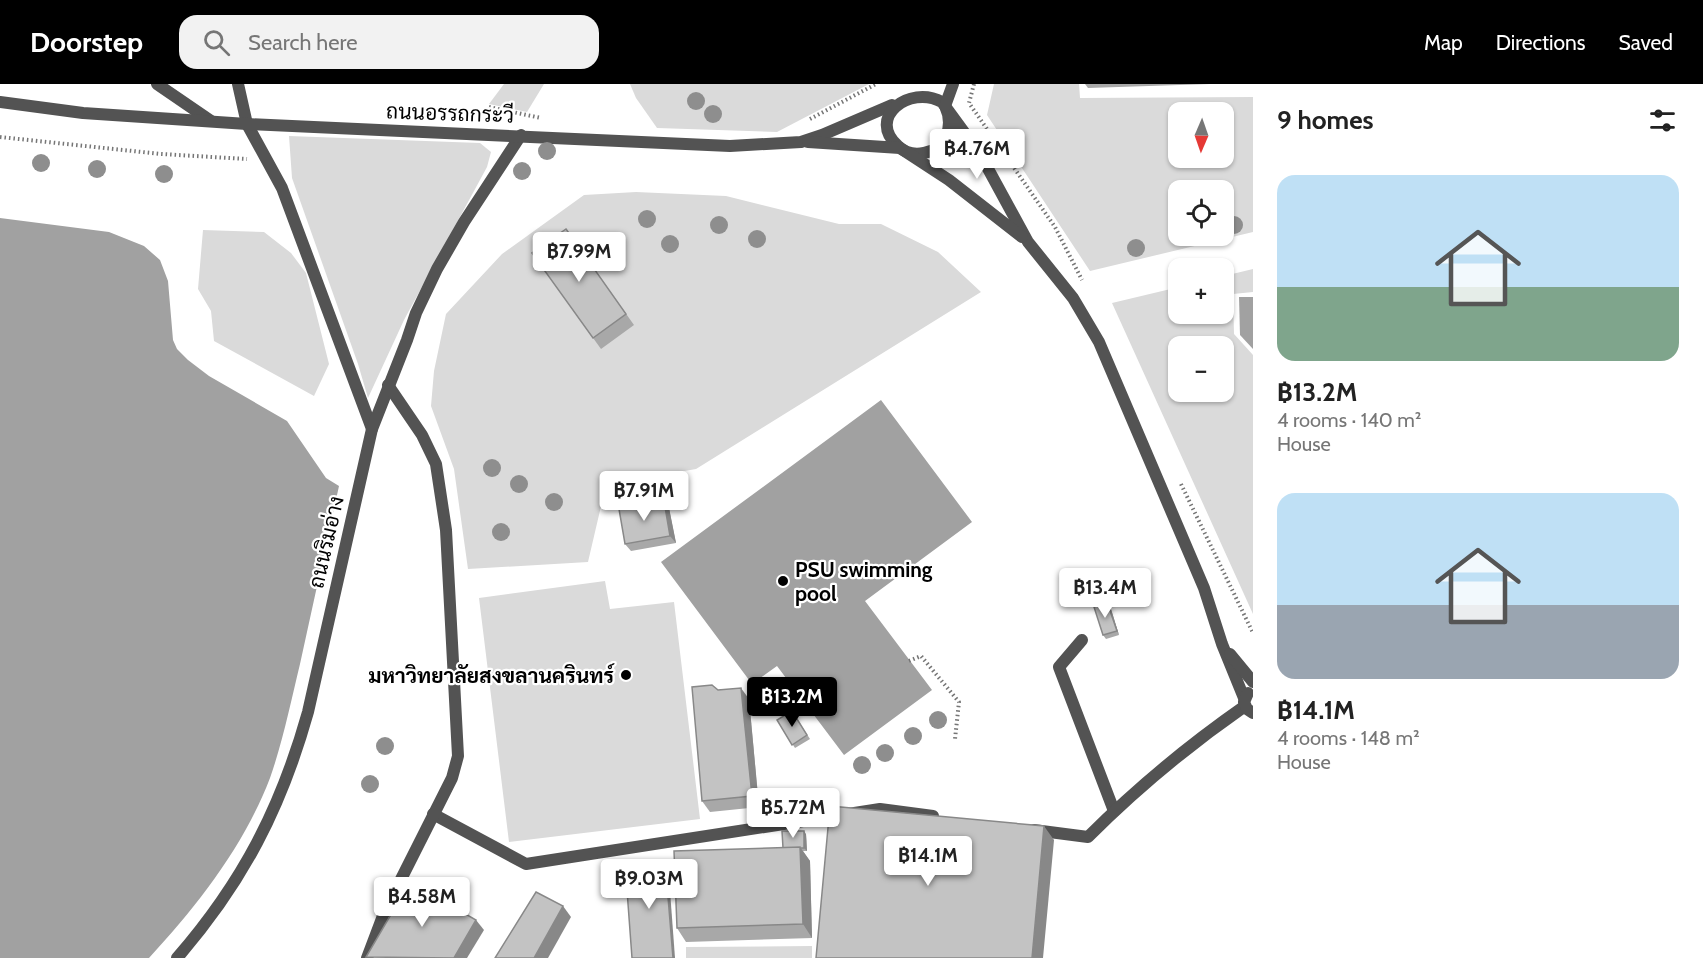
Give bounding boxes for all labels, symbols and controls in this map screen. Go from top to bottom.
search box [179,15,599,69]
text: Doorstep [30,25,143,59]
icon: search [200,26,233,59]
text: Search here [248,29,357,56]
text: Map [1424,30,1463,55]
text: Directions [1496,30,1585,55]
text: Saved [1618,30,1673,55]
street label: ถนนอรรถกระวี [386,98,514,128]
north arrow [1168,102,1234,168]
map controls [1168,102,1234,402]
text: 9 homes [1277,104,1374,136]
icon: filters [1646,104,1679,137]
pin: ฿4.76M [928,129,1026,180]
text: ฿4.76M [944,136,1010,160]
button: locate [1168,180,1234,246]
icon: home [1424,214,1532,322]
pin: ฿7.99M [530,232,628,283]
text: ฿7.99M [547,239,611,263]
button: + [1168,258,1234,324]
button: − [1168,336,1234,402]
text: ฿13.2M [1277,376,1357,408]
text: 4 rooms · 140 m² [1277,408,1421,432]
text: House [1277,432,1331,456]
pin: ฿7.91M [595,471,693,522]
text: ฿7.91M [614,478,674,502]
street label: ถนนริมอ่าง [303,493,349,591]
icon: home [1424,532,1532,640]
place label: PSU swimming pool [795,557,933,606]
pin: ฿13.4M [1056,568,1154,619]
marker: PSU swimming pool [776,574,790,588]
text: ฿13.4M [1073,575,1137,599]
place label: มหาวิทยาลัยสงขลานครินทร์ [368,663,615,688]
marker: มหาวิทยาลัยสงขลานครินทร์ [619,668,633,682]
pin: ฿13.2M [743,677,841,728]
text: ฿13.2M [761,684,823,708]
text: ฿14.1M [1277,694,1355,726]
text: 4 rooms · 148 m² [1277,726,1420,750]
text: House [1277,750,1331,774]
pin: ฿5.72M [744,788,842,839]
text: ฿5.72M [761,795,825,819]
pin: ฿14.1M [879,836,977,887]
text: ฿14.1M [898,843,958,867]
pin: ฿9.03M [600,859,698,910]
text: ฿9.03M [615,866,683,890]
pin: ฿4.58M [373,877,471,928]
text: ฿4.58M [388,884,456,908]

